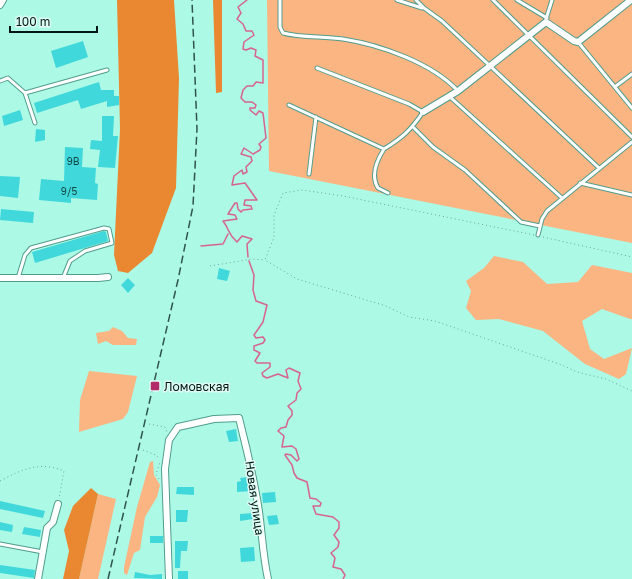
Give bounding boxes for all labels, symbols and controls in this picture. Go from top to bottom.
scale bar [10,8,97,34]
text: 100 m [16,14,50,29]
house number: 9В [67,155,80,167]
house number: 9/5 [61,185,78,197]
place label: Ломовская [164,379,229,394]
marker: Ломовская [149,380,161,392]
street label: Новая улица [242,460,268,536]

